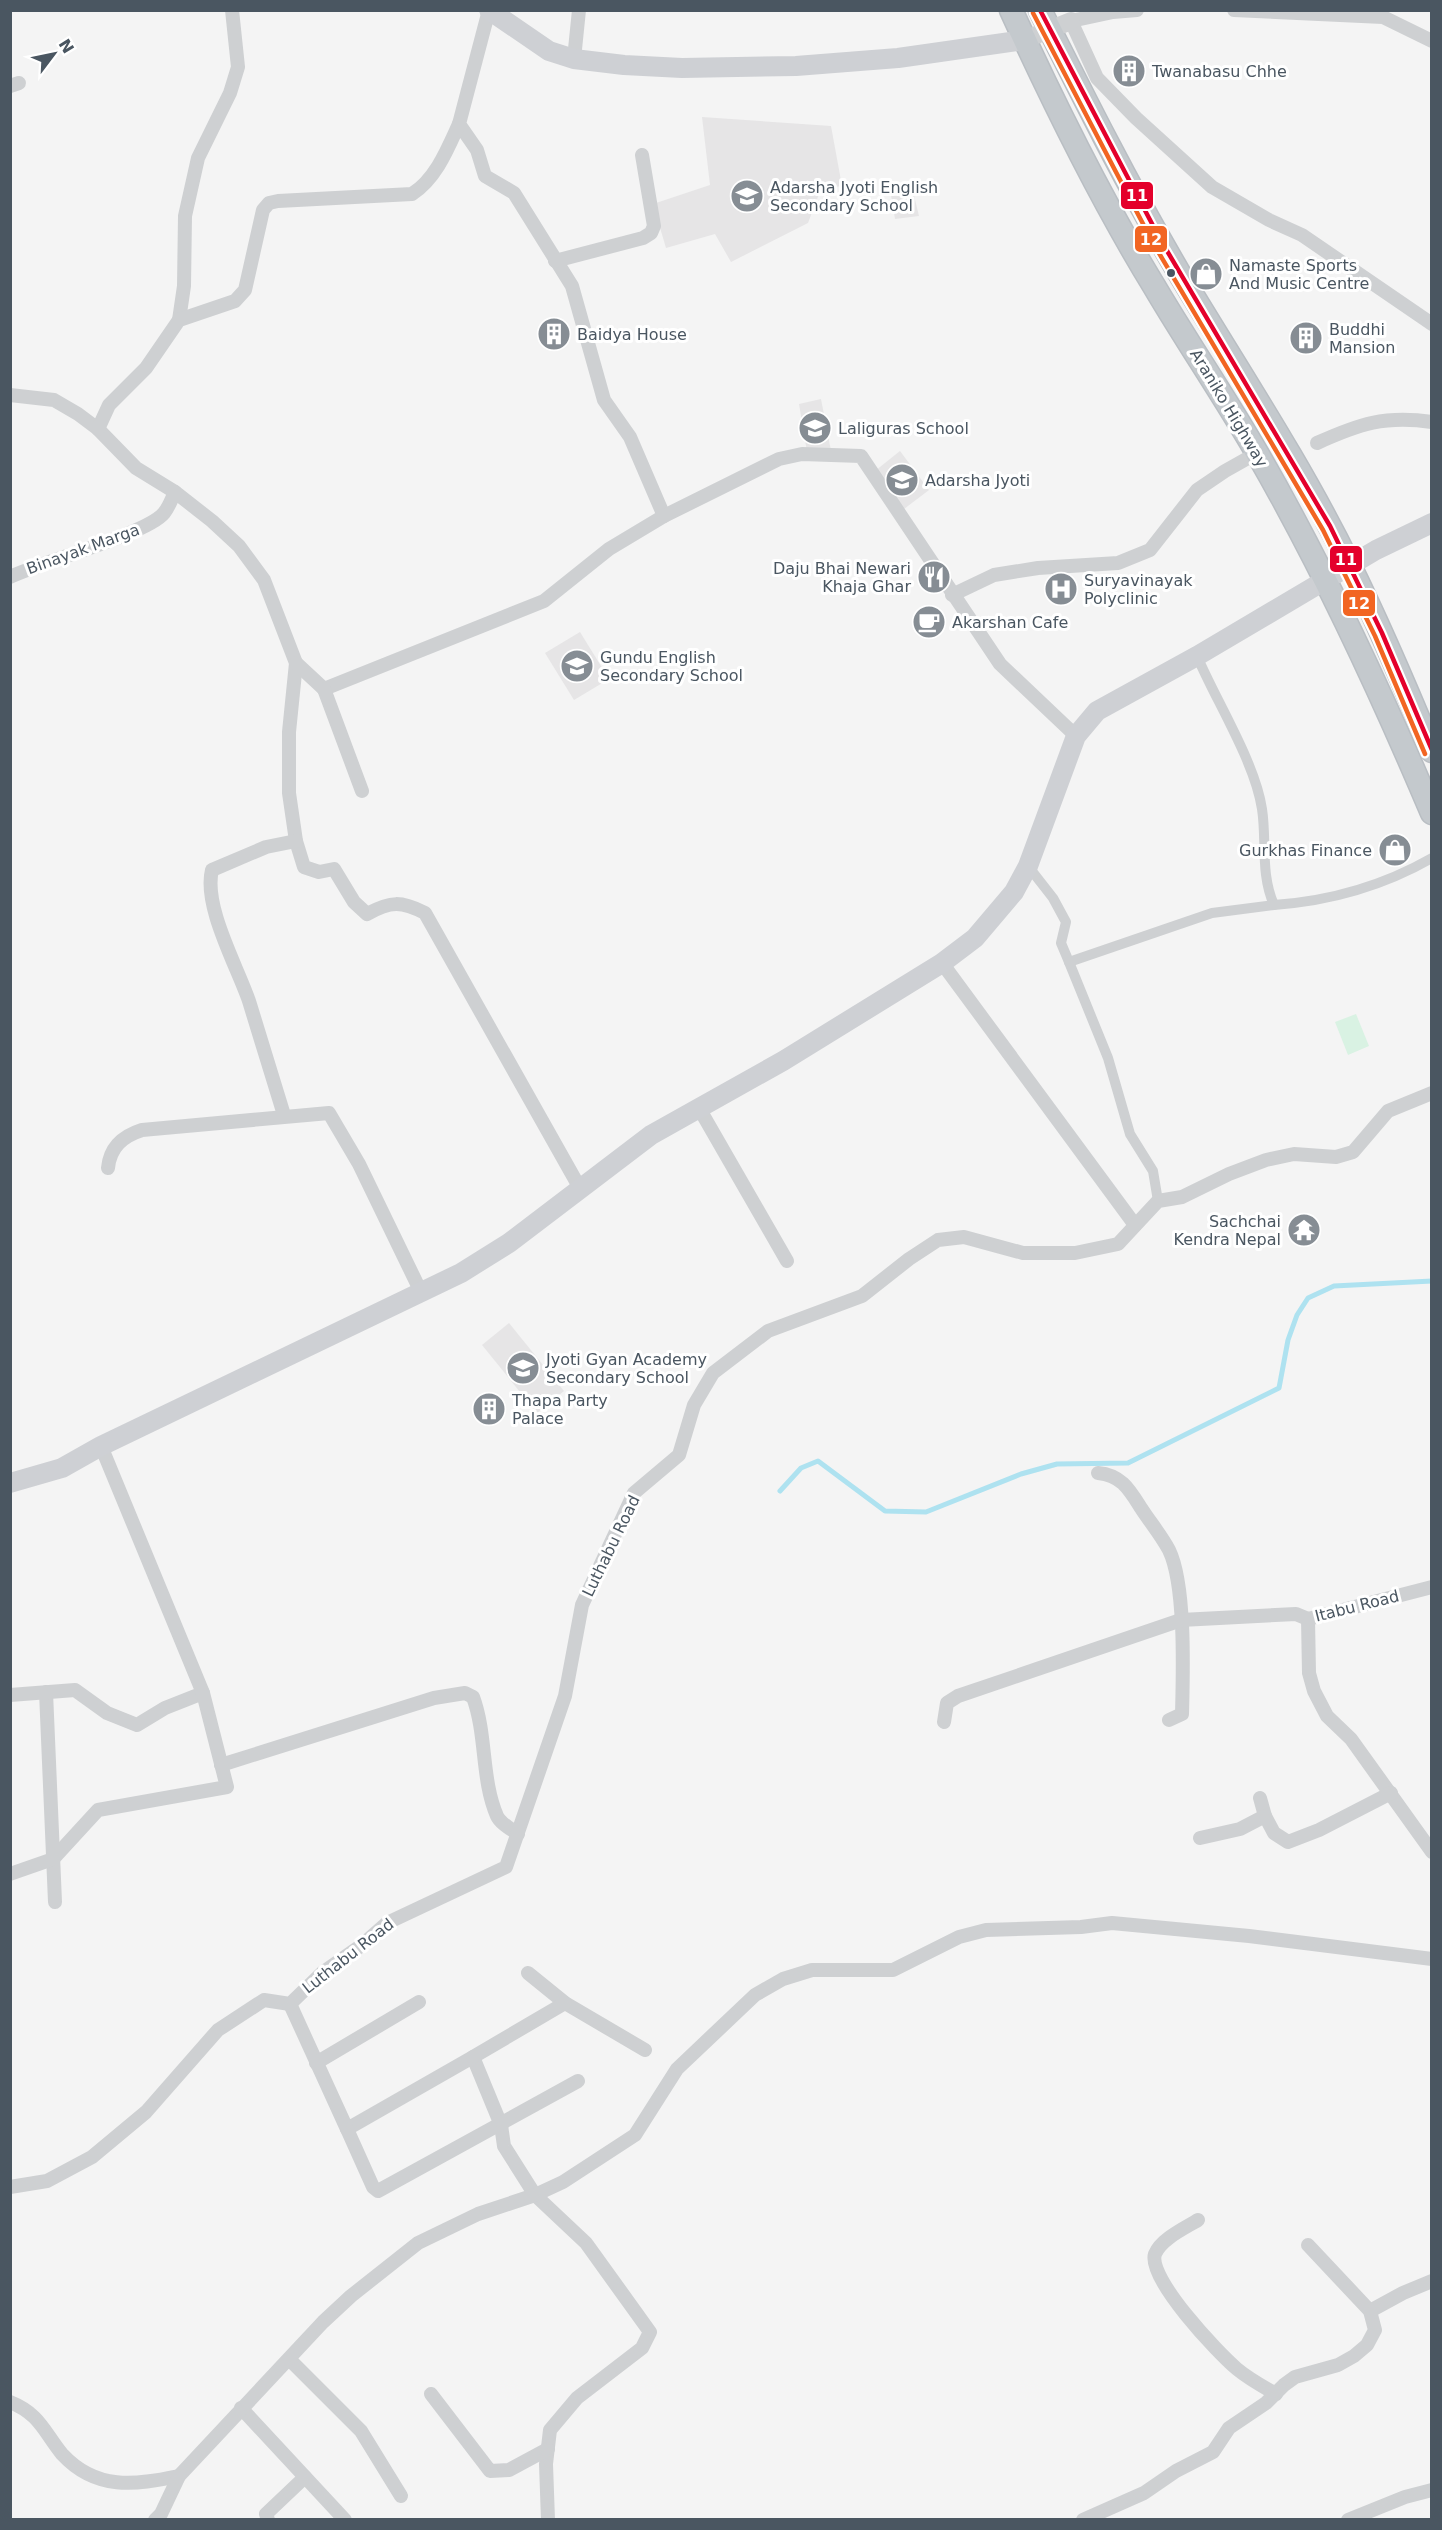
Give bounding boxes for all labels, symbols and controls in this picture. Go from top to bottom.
north arrow [24,24,84,84]
text: N [55,36,78,57]
building icon: Twanabasu Chhe [1111,53,1147,89]
place label: Twanabasu Chhe [1151,62,1287,81]
school or university icon: Adarsha Jyoti English Secondary School [729,178,765,214]
place label: Adarsha Jyoti English Secondary School [770,178,938,215]
line badge: 11 [1120,181,1154,210]
text: 11 [1126,186,1148,205]
line badge: 12 [1134,225,1168,253]
text: 12 [1140,230,1162,249]
shop icon: Namaste Sports And Music Centre [1188,256,1224,292]
place label: Namaste Sports And Music Centre [1229,256,1369,293]
unlabelled marker [1165,267,1177,279]
building icon: Baidya House [536,316,572,352]
building icon: Buddhi Mansion [1288,320,1324,356]
place label: Buddhi Mansion [1329,320,1395,357]
place label: Baidya House [577,325,687,344]
street label: Araniko Highway [1186,345,1272,471]
school or university icon: Laliguras School [797,410,833,446]
place label: Laliguras School [838,419,969,438]
school or university icon: Adarsha Jyoti [884,462,920,498]
place label: Adarsha Jyoti [925,471,1030,490]
street label: Binayak Marga [24,520,142,578]
line badge: 11 [1329,545,1363,573]
text: 11 [1335,550,1357,569]
place label: Daju Bhai Newari Khaja Ghar [773,559,911,596]
restaurant icon: Daju Bhai Newari Khaja Ghar [916,559,952,595]
hospital icon: Suryavinayak Polyclinic [1043,571,1079,607]
place label: Suryavinayak Polyclinic [1084,571,1193,608]
line badge: 12 [1342,589,1376,617]
text: 12 [1348,594,1370,613]
cafe icon: Akarshan Cafe [911,604,947,640]
place label: Akarshan Cafe [952,613,1068,632]
school or university icon: Gundu English Secondary School [559,648,595,684]
place label: Gundu English Secondary School [600,648,743,685]
shop icon: Gurkhas Finance [1377,832,1413,868]
place label: Gurkhas Finance [1239,841,1372,860]
place label: Sachchai Kendra Nepal [1173,1212,1281,1249]
temple icon: Sachchai Kendra Nepal [1286,1212,1322,1248]
school or university icon: Jyoti Gyan Academy Secondary School [505,1350,541,1386]
place label: Jyoti Gyan Academy Secondary School [545,1350,707,1387]
building icon: Thapa Party Palace [471,1391,507,1427]
place label: Thapa Party Palace [511,1391,608,1428]
street label: Luthabu Road [578,1492,644,1600]
street label: Itabu Road [1313,1586,1401,1626]
street label: Luthabu Road [299,1914,397,1998]

